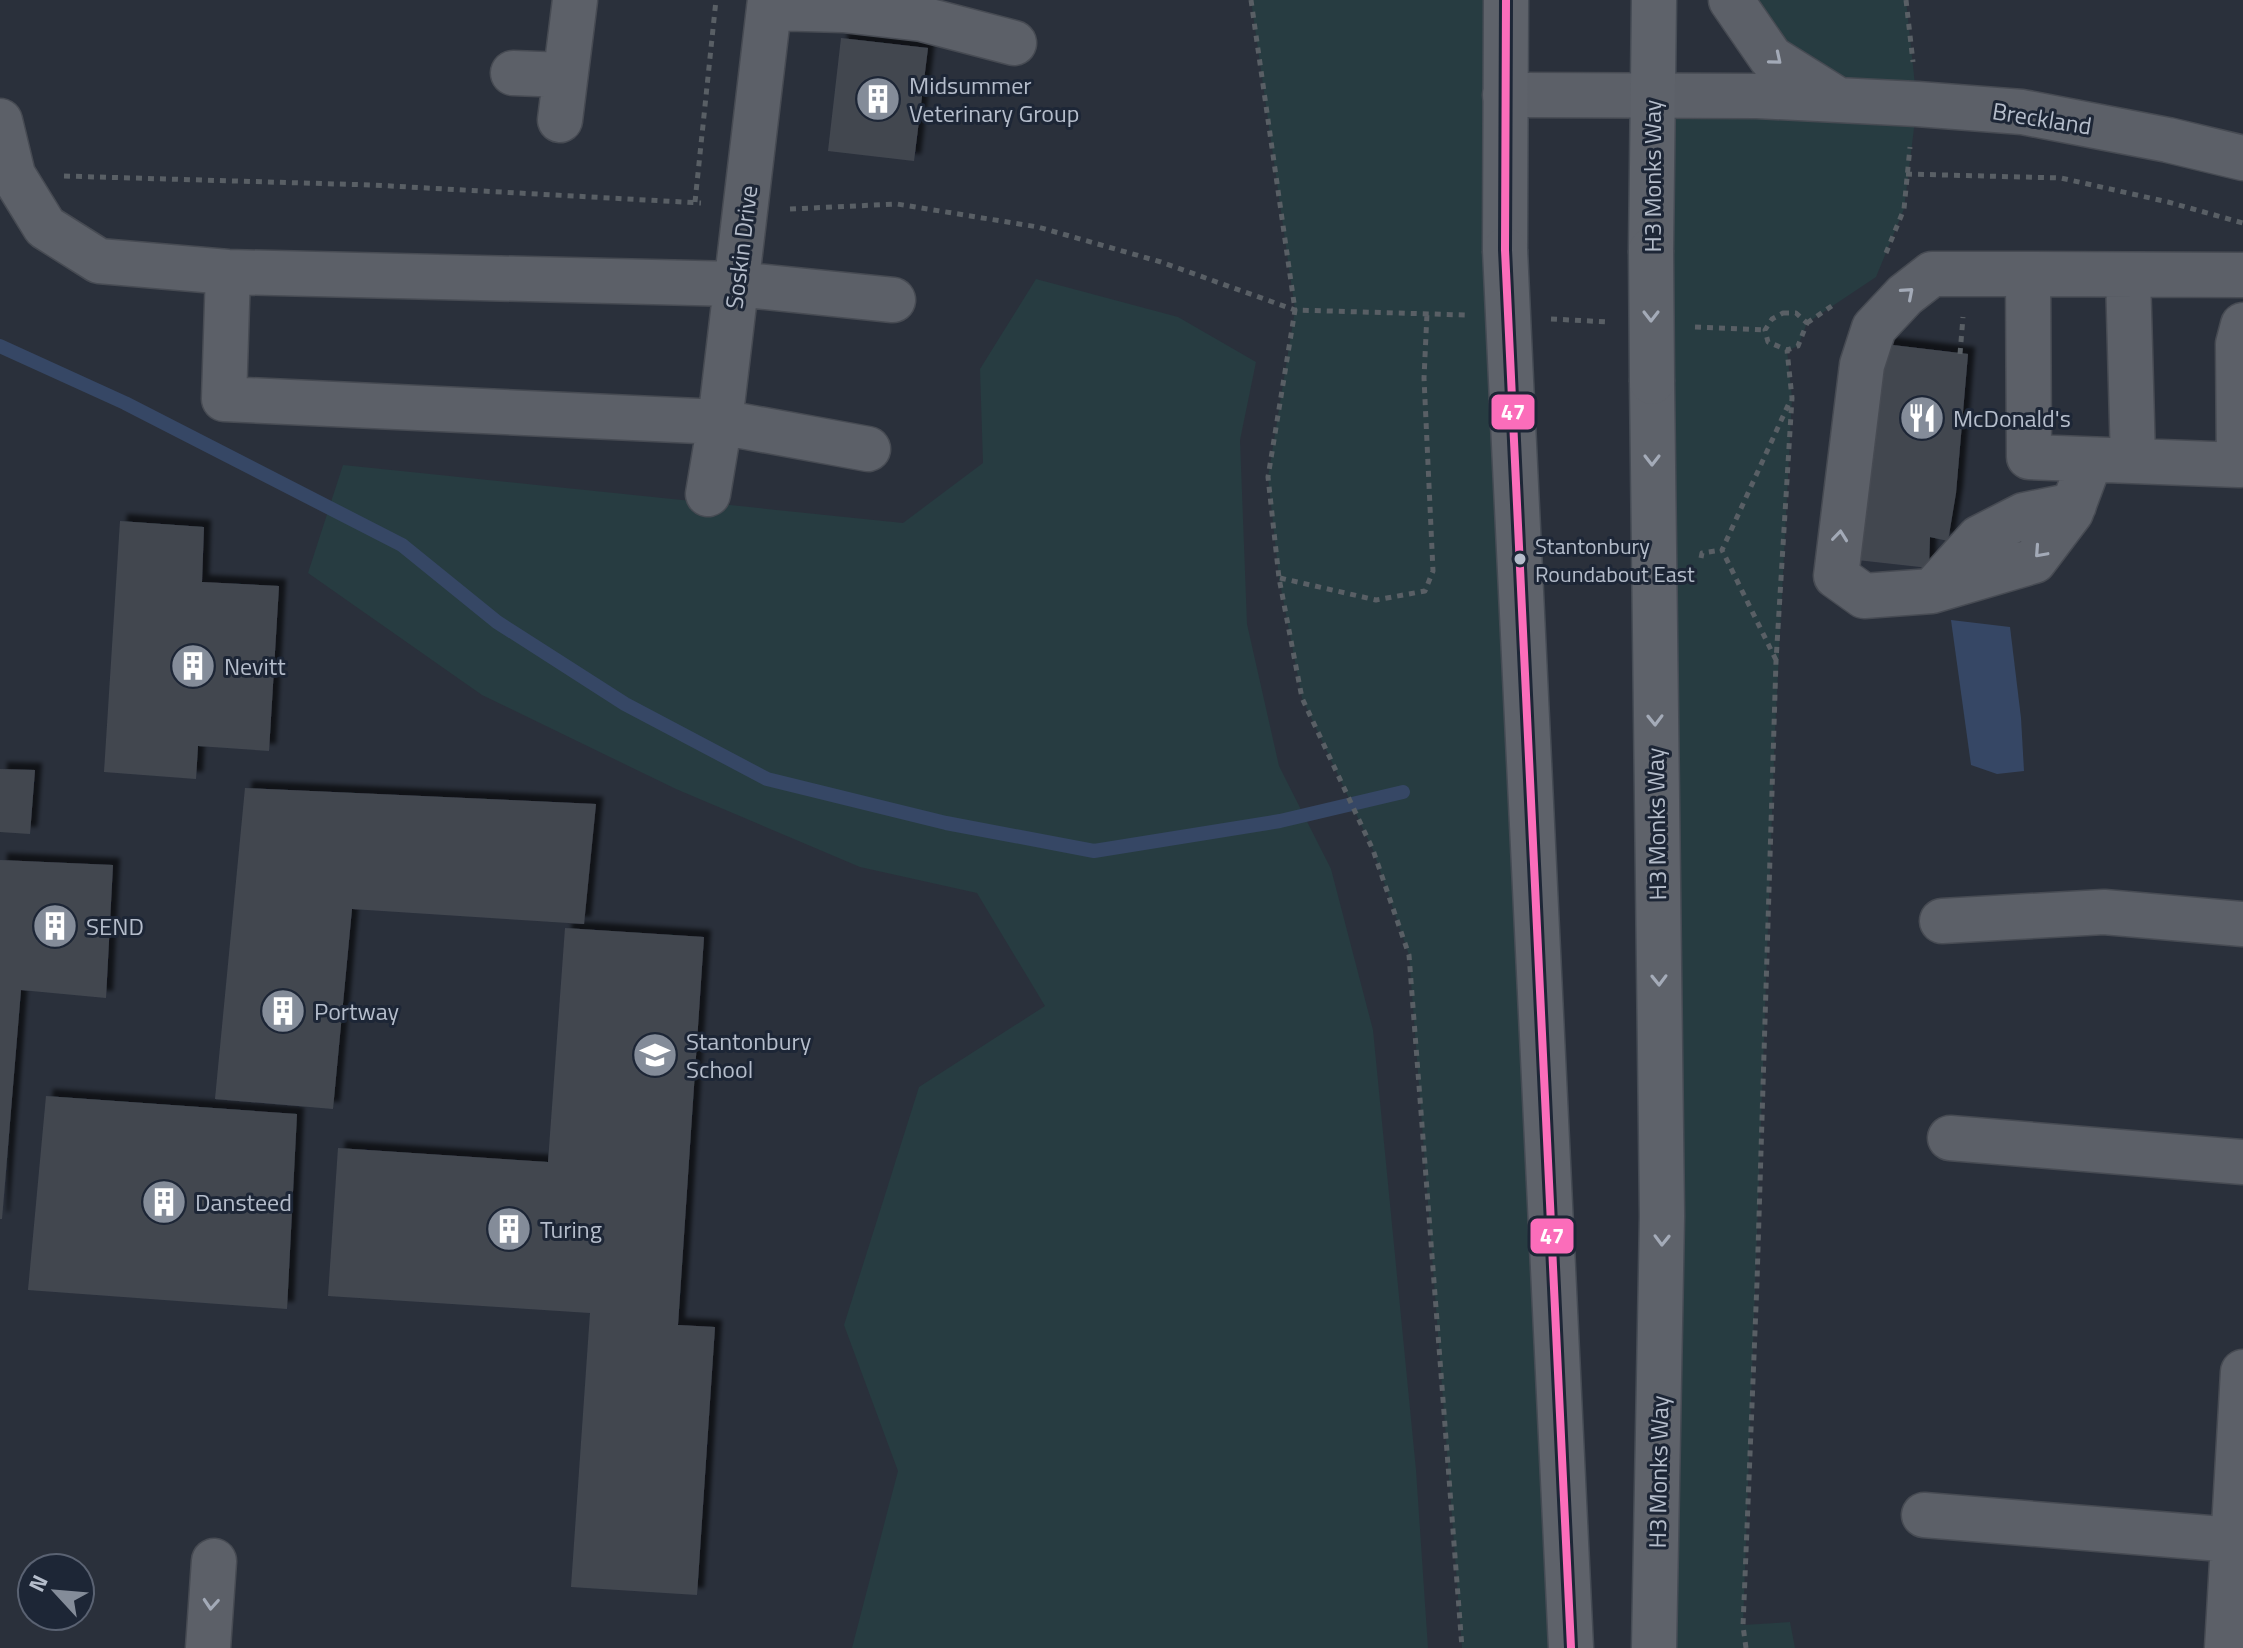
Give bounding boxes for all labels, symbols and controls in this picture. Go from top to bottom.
one-way arrow [1767,49,1782,64]
place label: Midsummer Veterinary Group [909,67,1079,131]
building icon: Midsummer Veterinary Group [854,75,902,123]
street label: Breckland [1990,92,2094,144]
street label: H3 Monks Way [1634,99,1670,252]
street label: Soskin Drive [716,183,766,311]
one-way arrow [1899,288,1914,303]
one-way arrow [1642,310,1660,323]
line badge: 47 [1490,393,1536,431]
restaurant icon: McDonald's [1898,394,1946,442]
text: 47 [1501,395,1525,429]
place label: McDonald's [1953,400,2071,436]
one-way arrow [1643,454,1661,467]
place label: Stantonbury Roundabout East [1535,529,1695,591]
one-way arrow [1832,529,1849,542]
one-way arrow [2034,543,2049,557]
marker: Stantonbury Roundabout East [1512,551,1528,567]
building icon: Nevitt [169,642,217,690]
place label: Nevitt [224,648,286,684]
one-way arrow [1646,714,1664,727]
street label: H3 Monks Way [1637,747,1675,901]
building icon: SEND [31,902,79,950]
place label: SEND [86,908,144,944]
one-way arrow [1650,974,1668,987]
building icon: Portway [259,987,307,1035]
place label: Portway [314,993,400,1029]
place label: Stantonbury School [686,1023,812,1087]
school or university icon: Stantonbury School [631,1031,679,1079]
building icon: Dansteed [140,1178,188,1226]
place label: Dansteed [195,1184,292,1220]
building icon: Turing [485,1205,533,1253]
place label: Turing [540,1211,602,1247]
line badge: 47 [1529,1217,1575,1255]
text: 47 [1540,1219,1564,1253]
one-way arrow [1653,1234,1671,1247]
street label: H3 Monks Way [1639,1395,1677,1549]
north arrow [16,1552,96,1632]
text: N [19,1569,57,1598]
one-way arrow [203,1598,220,1611]

